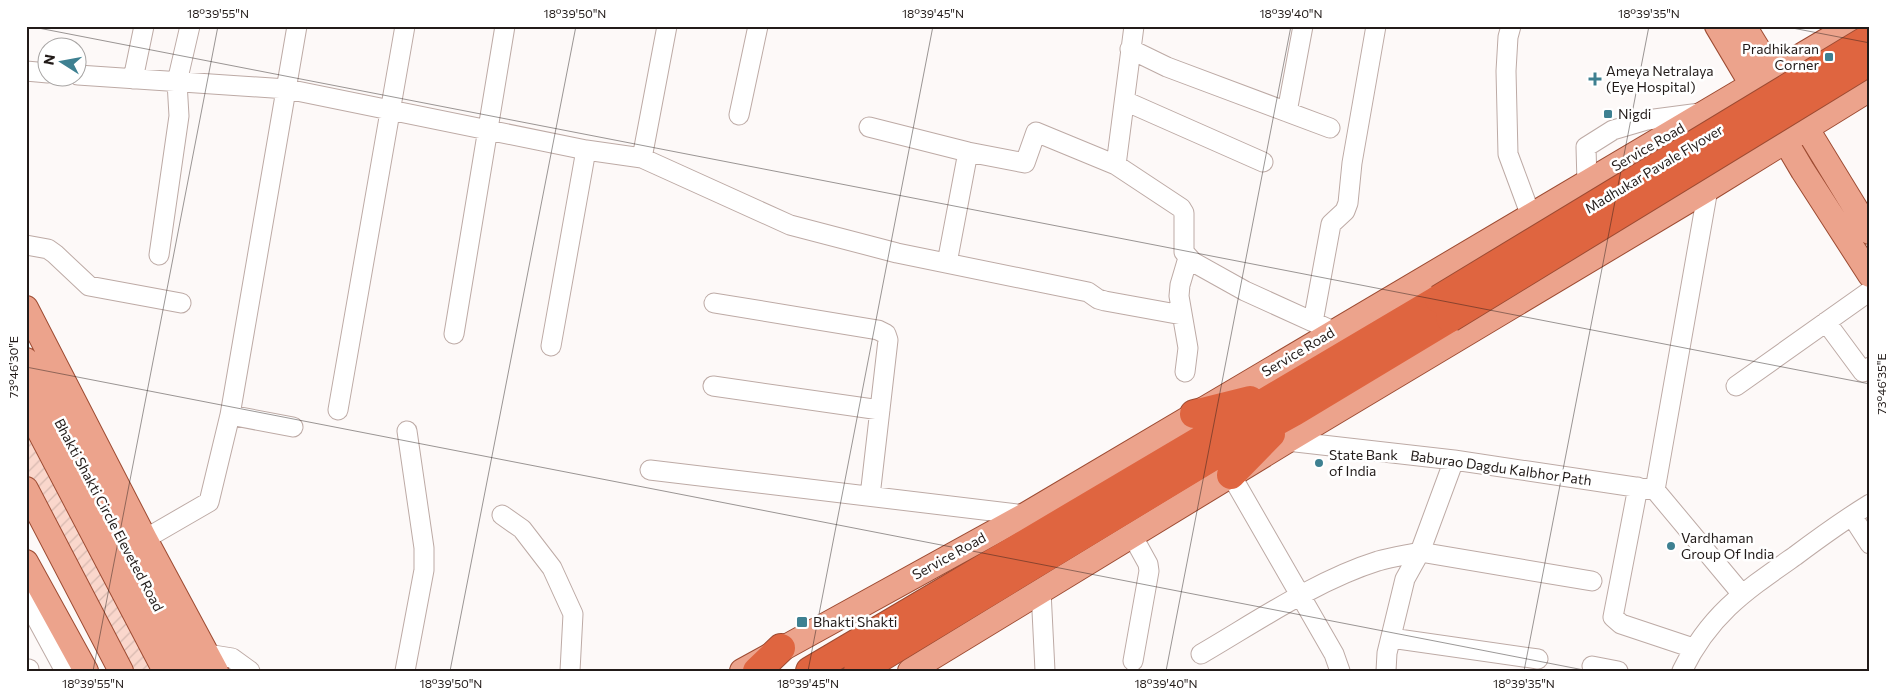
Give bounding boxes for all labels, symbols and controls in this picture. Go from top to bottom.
text: 18°39'55"N [187,6,249,20]
text: 18°39'50"N [544,6,606,20]
text: 18°39'45"N [902,6,964,20]
text: 18°39'40"N [1259,6,1323,20]
text: 18°39'35"N [1618,6,1680,20]
north arrow [38,38,88,88]
place label: Pradhikaran Corner [1742,40,1819,73]
marker: Pradhikaran Corner [1823,51,1835,63]
text: N [39,53,58,66]
place label: Ameya Netralaya (Eye Hospital) [1606,62,1714,95]
marker: Ameya Netralaya (Eye Hospital) [1588,72,1602,86]
place label: Nigdi [1618,105,1651,122]
marker: Nigdi [1602,108,1614,120]
street label: Service Road [1608,119,1687,174]
street label: Madhukar Pavale Flyover [1582,120,1726,217]
street label: Service Road [1258,323,1337,380]
text: 73°46'30"E [6,336,20,398]
text: 73°46'35"E [1874,353,1888,415]
street label: Bhakti Shakti Circle Eleveted Road [51,415,168,614]
place label: State Bank of India [1329,446,1398,479]
street label: Baburao Dagdu Kalbhor Path [1409,446,1593,489]
marker: State Bank of India [1313,457,1325,469]
street label: Service Road [909,528,989,583]
place label: Vardhaman Group Of India [1681,529,1774,562]
marker: Vardhaman Group Of India [1665,540,1677,552]
place label: Bhakti Shakti [813,613,897,630]
marker: Bhakti Shakti [795,615,809,629]
text: 18°39'55"N [62,676,124,690]
text: 18°39'50"N [420,676,482,690]
text: 18°39'45"N [777,676,839,690]
text: 18°39'40"N [1134,676,1198,690]
text: 18°39'35"N [1493,676,1555,690]

